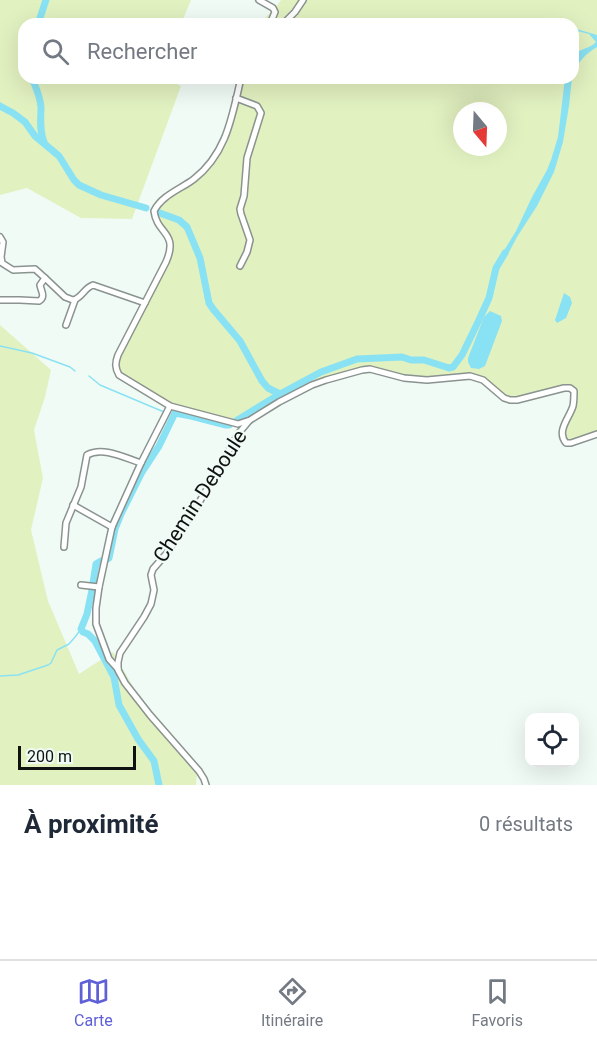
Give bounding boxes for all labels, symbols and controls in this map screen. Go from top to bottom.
search box [18,18,579,84]
icon: search [39,35,72,68]
text: Rechercher [87,39,198,64]
north arrow [453,102,507,156]
street label: Chemin Deboule [148,425,252,567]
map controls [525,713,579,767]
button: locate [525,713,579,767]
scale bar [18,743,136,770]
text: 200 m [27,747,72,766]
text: À proximité [24,809,158,839]
text: 0 résultats [479,812,573,836]
tab: Carte [74,975,113,1030]
tab: Itinéraire [261,975,323,1030]
tab: Favoris [471,975,523,1030]

